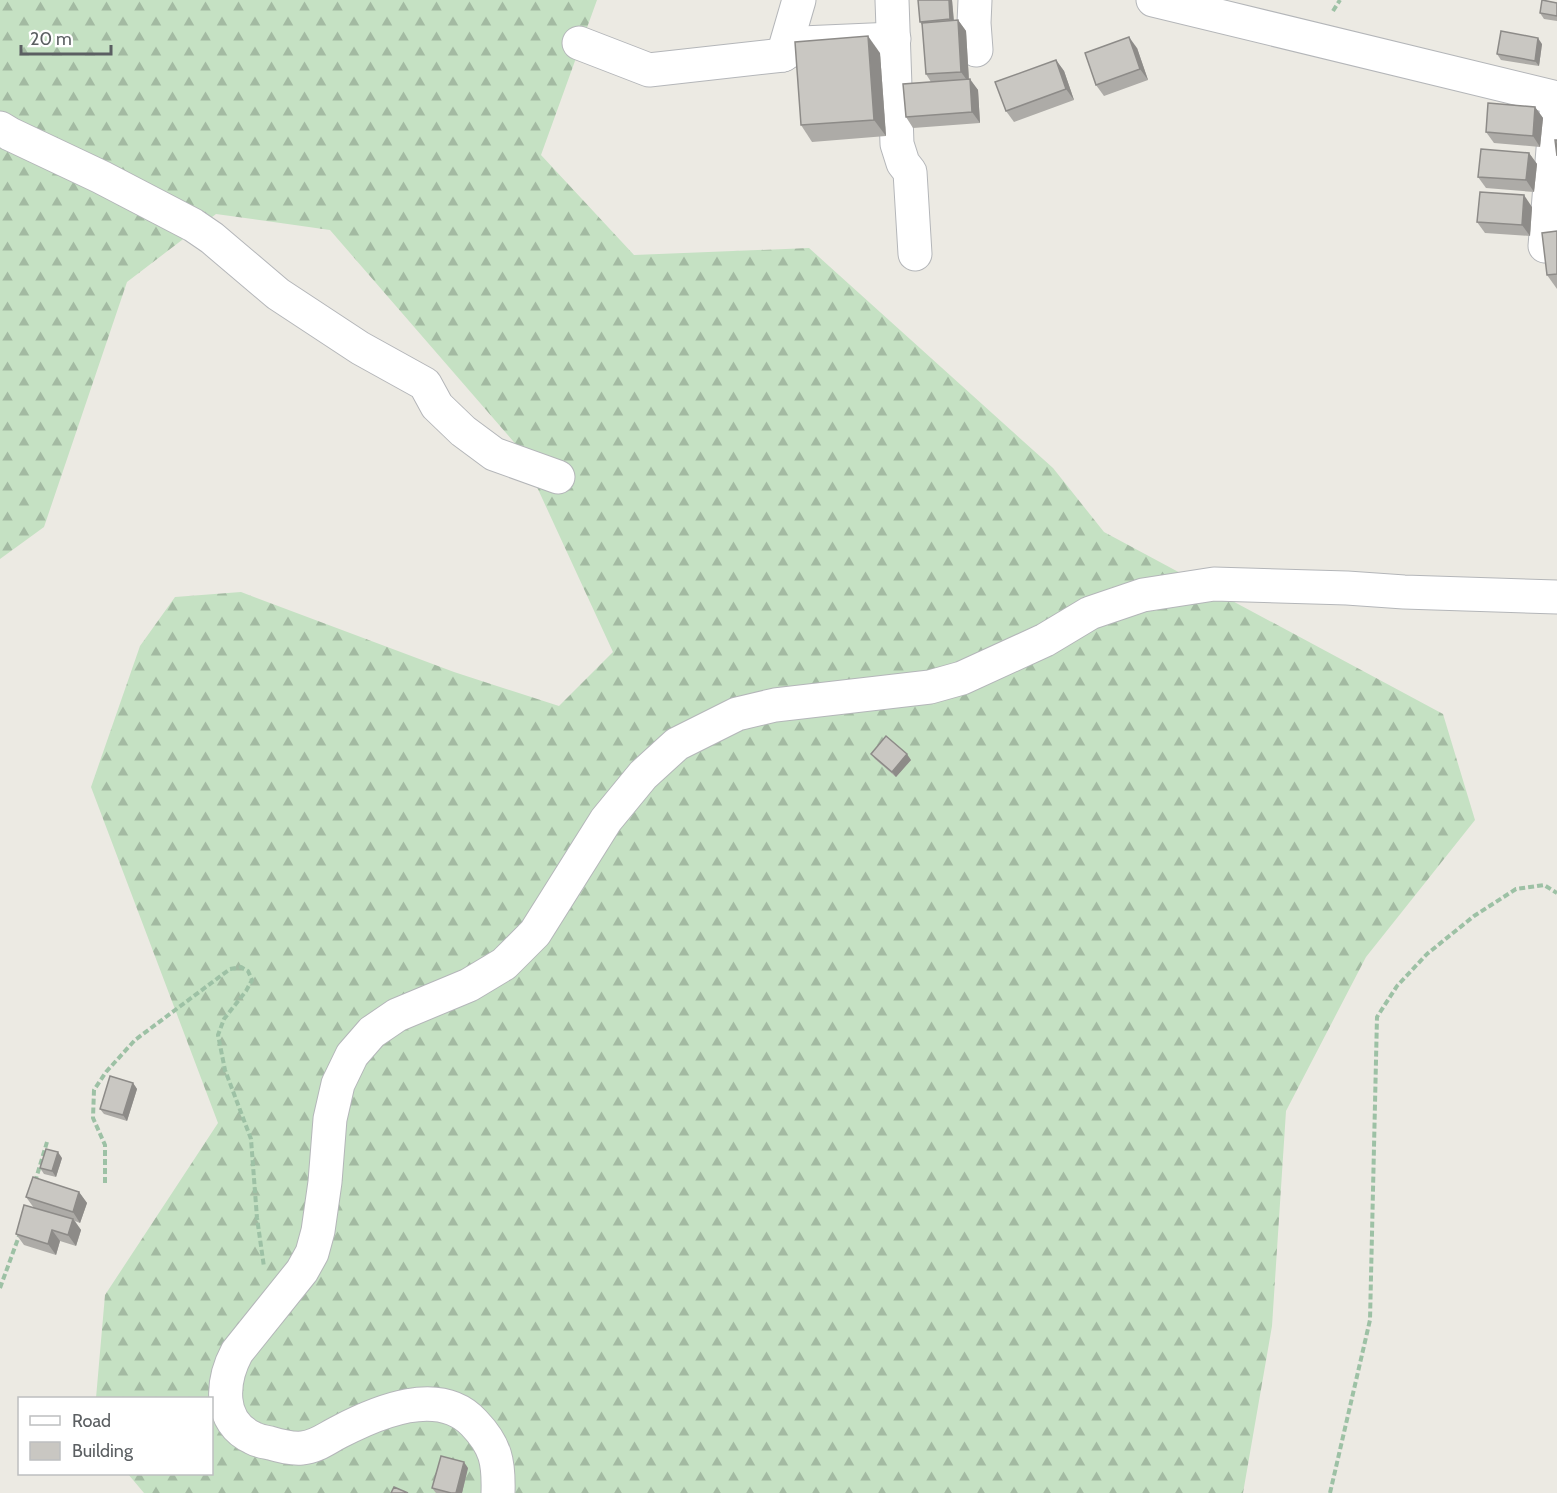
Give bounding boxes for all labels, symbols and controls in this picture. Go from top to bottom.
scale bar [21,18,111,56]
text: 20 m [30,28,72,50]
legend [18,1397,213,1475]
text: Road [72,1410,111,1432]
text: Building [72,1440,134,1462]

